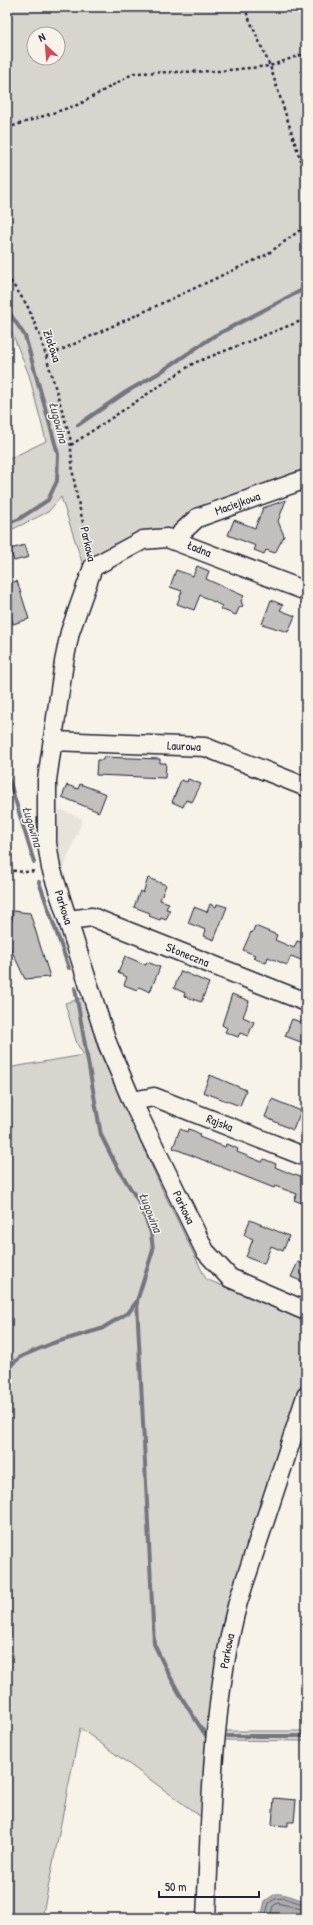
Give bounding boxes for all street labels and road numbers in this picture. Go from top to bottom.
street label: Ziołowa [39,327,66,365]
street label: Maciejkowa [212,487,263,519]
street label: Parkowa [76,525,101,563]
street label: Ładna [184,536,214,561]
street label: Laurowa [167,737,201,755]
street label: Parkowa [51,888,78,927]
street label: Słoneczna [164,938,212,971]
street label: Rajska [204,1110,236,1135]
street label: Parkowa [169,1188,200,1227]
street label: Parkowa [215,1632,238,1670]

